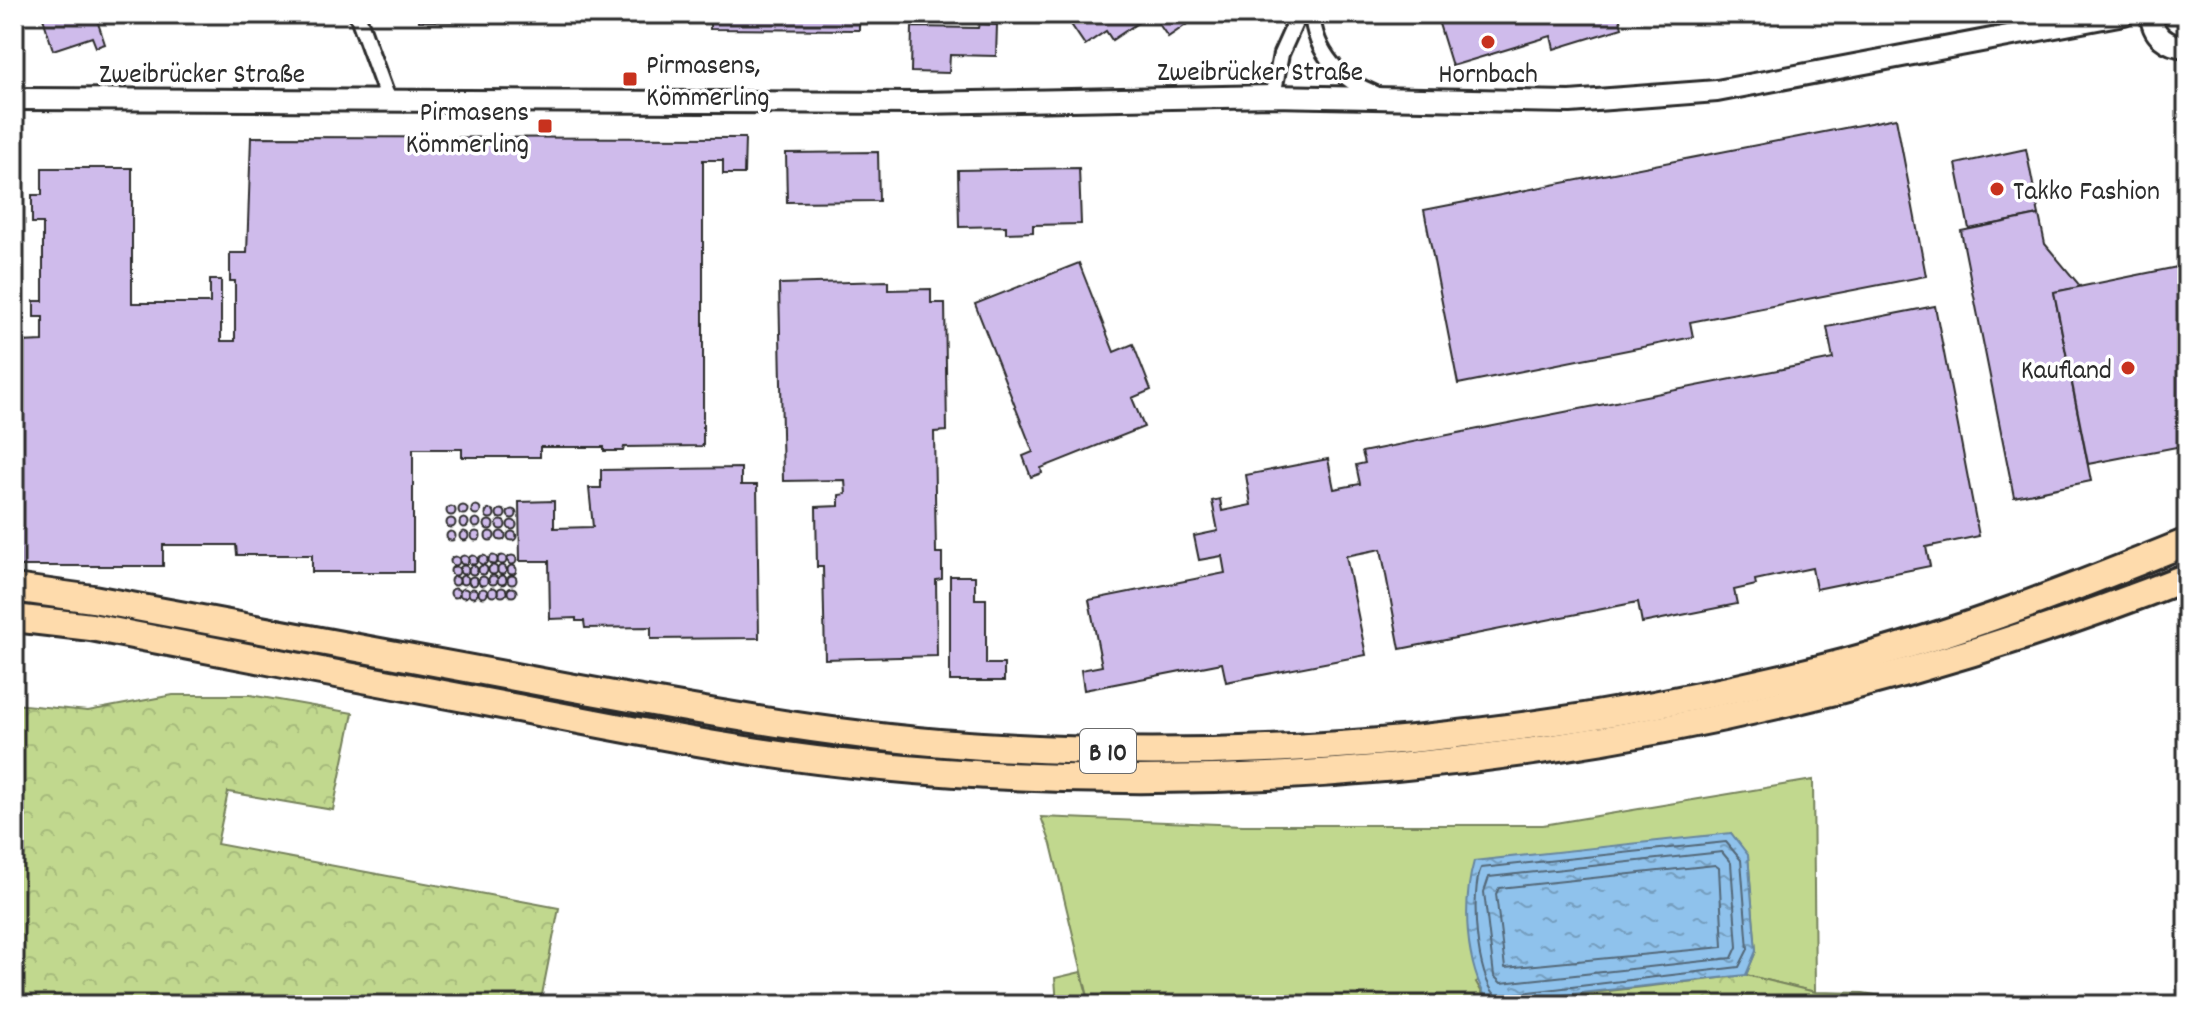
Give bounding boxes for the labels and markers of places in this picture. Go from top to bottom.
marker: Hornbach [1479,33,1497,51]
place label: Pirmasens, Kömmerling [646,48,770,120]
place label: Hornbach [1438,57,1538,97]
marker: Pirmasens, Kömmerling [621,70,639,88]
place label: Pirmasens Kömmerling [405,95,529,167]
marker: Pirmasens Kömmerling [536,117,554,135]
place label: Takko Fashion [2013,174,2160,214]
marker: Takko Fashion [1988,180,2006,198]
place label: Kaufland [2021,353,2112,393]
marker: Kaufland [2119,359,2137,377]

